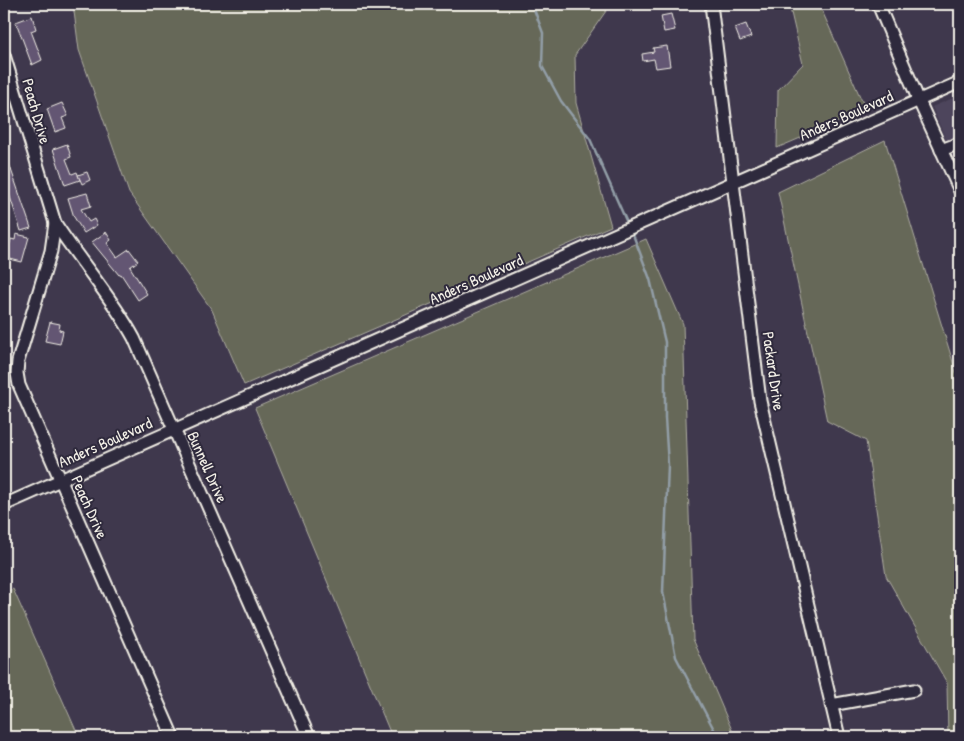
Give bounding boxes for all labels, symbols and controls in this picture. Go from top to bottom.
street label: Peach Drive [17,76,57,147]
street label: Anders Boulevard [796,85,896,145]
street label: Anders Boulevard [426,249,526,309]
street label: Packard Drive [758,330,790,412]
street label: Anders Boulevard [55,412,155,472]
street label: Bunnell Drive [182,428,234,507]
street label: Peach Drive [66,472,114,543]

